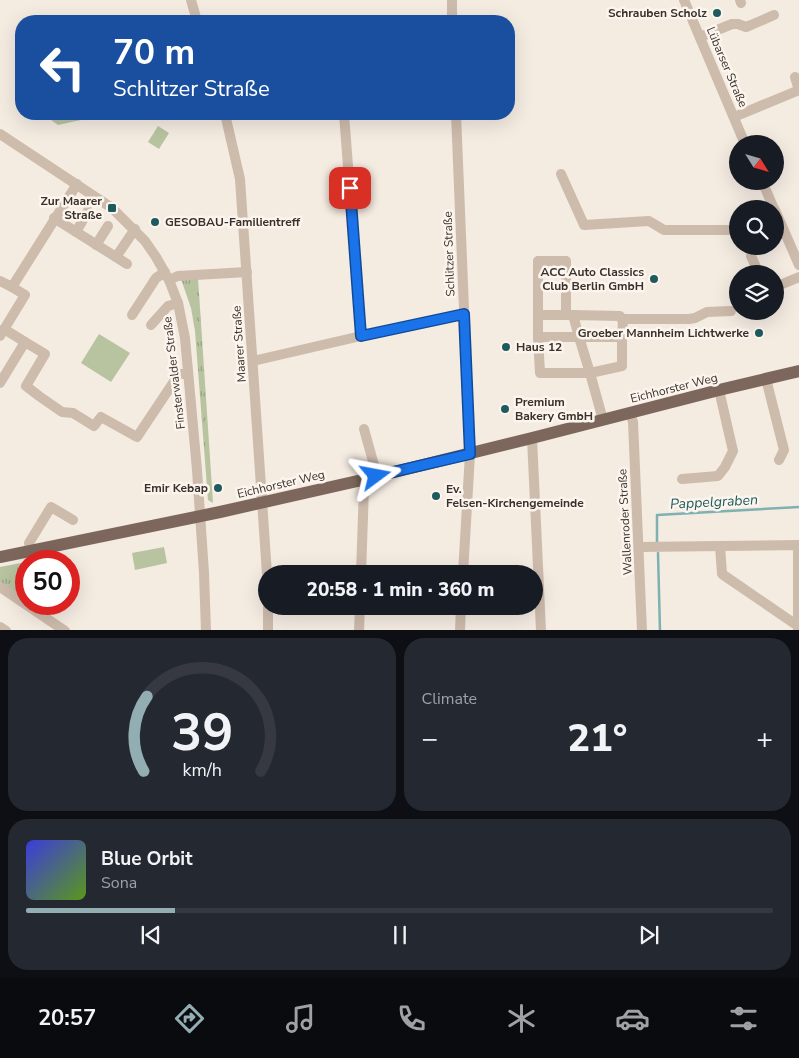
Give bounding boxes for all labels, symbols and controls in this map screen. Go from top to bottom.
place label: Schrauben Scholz [608,5,707,21]
marker: Schrauben Scholz [711,7,723,19]
street label: Lübarser Straße [703,24,751,110]
text: 70 m [113,29,195,76]
icon: left [30,35,95,100]
text: Schlitzer Straße [113,74,270,104]
north arrow [729,135,784,190]
map controls [729,135,784,320]
pin [329,167,371,209]
icon: arrive [336,174,364,202]
place label: Zur Maarer Straße [41,193,102,223]
button: search [729,200,784,255]
marker: Zur Maarer Straße [106,202,118,214]
street label: Schlitzer Straße [440,211,458,297]
place label: GESOBAU-Familientreff [165,214,301,230]
marker: GESOBAU-Familientreff [149,216,161,228]
place label: ACC Auto Classics Club Berlin GmbH [541,264,644,294]
button: layers [729,265,784,320]
marker: ACC Auto Classics Club Berlin GmbH [648,273,660,285]
street label: Maarer Straße [228,305,250,383]
street label: Finsterwalder Straße [159,316,189,430]
place label: Groeber Mannheim Lichtwerke [578,325,749,341]
marker: Groeber Mannheim Lichtwerke [753,327,765,339]
place label: Haus 12 [516,339,562,355]
marker: Haus 12 [500,341,512,353]
street label: Eichhorster Weg [629,369,719,407]
place label: Premium Bakery GmbH [515,394,593,424]
marker: Premium Bakery GmbH [499,403,511,415]
position arrow [349,449,401,501]
street label: Eichhorster Weg [236,466,326,502]
street label: Wallenroder Straße [614,468,636,576]
place label: Emir Kebap [144,480,208,496]
place label: Ev. Felsen-Kirchengemeinde [446,481,584,511]
marker: Emir Kebap [212,482,224,494]
marker: Ev. Felsen-Kirchengemeinde [430,490,442,502]
water label: Pappelgraben [670,490,758,514]
speed limit sign: 50 [15,550,80,615]
text: 20:58 · 1 min · 360 m [307,577,494,603]
text: Climate [422,688,477,710]
text: 39 [171,697,233,768]
text: 21° [567,713,627,764]
text: − [422,720,438,758]
text: + [756,720,773,758]
text: km/h [182,758,221,782]
text: Blue Orbit [101,846,192,872]
text: Sona [101,872,137,894]
icon: previous [137,921,165,949]
icon: pause [386,921,414,949]
icon: next [635,921,663,949]
icon: directions [172,1001,207,1036]
icon: music [283,1001,318,1036]
icon: phone [394,1001,429,1036]
icon: climate [504,1001,539,1036]
icon: car [615,1001,650,1036]
icon: filters [726,1001,761,1036]
text: 20:57 [38,1003,96,1033]

